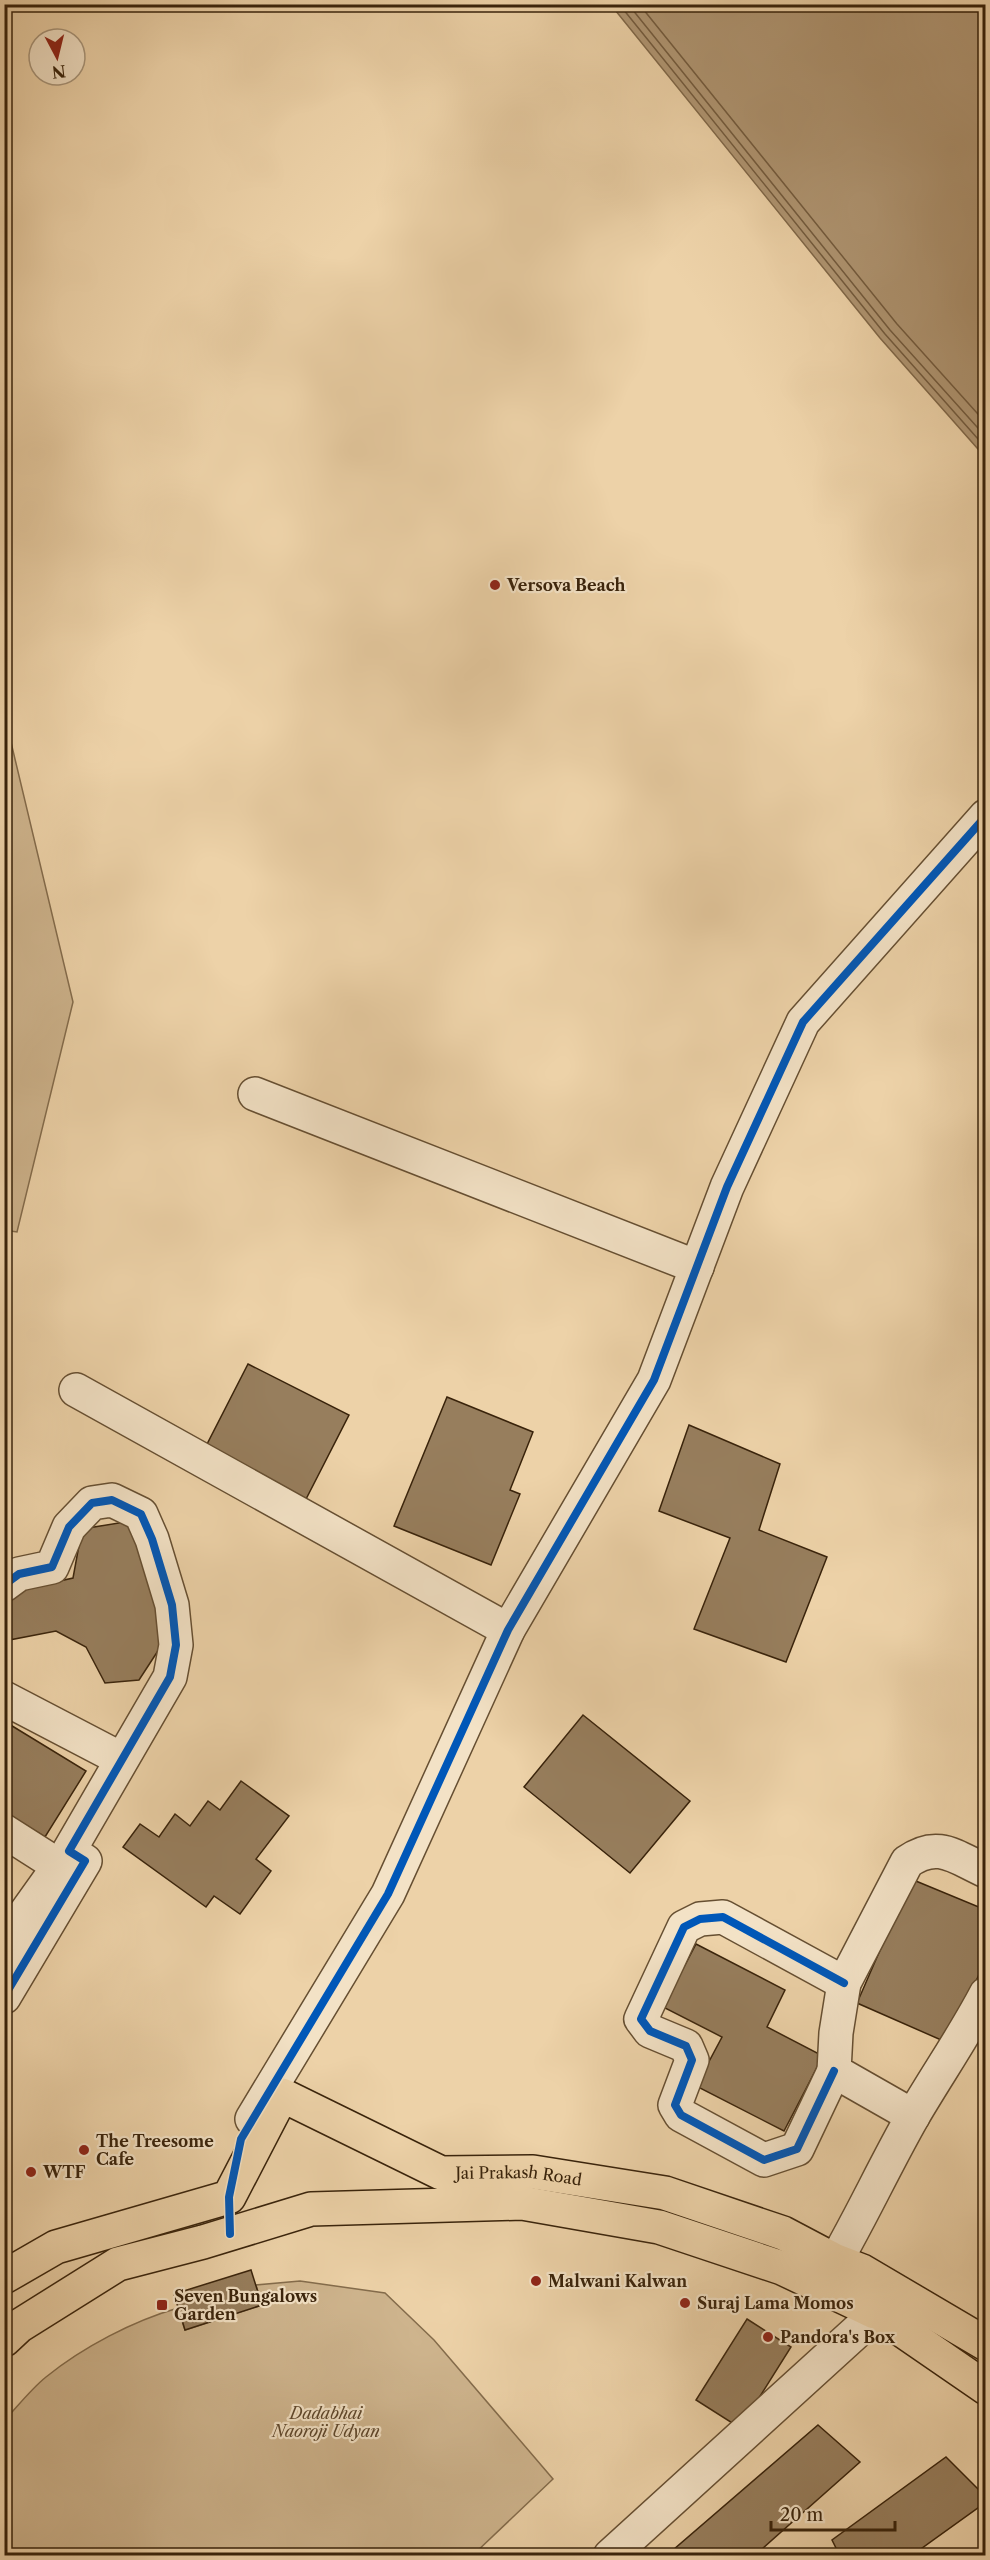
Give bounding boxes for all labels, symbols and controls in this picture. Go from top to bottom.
north arrow [27,27,87,87]
text: N [51,61,67,83]
place label: Versova Beach [506,575,626,595]
marker: Versova Beach [488,578,502,592]
place label: The Treesome Cafe [96,2131,214,2169]
marker: The Treesome Cafe [77,2143,91,2157]
street label: Jai Prakash Road [452,2161,584,2190]
place label: WTF [42,2162,86,2182]
marker: WTF [24,2165,38,2179]
place label: Malwani Kalwan [548,2271,687,2291]
marker: Malwani Kalwan [529,2274,543,2288]
place label: Seven Bungalows Garden [174,2286,317,2324]
place label: Suraj Lama Momos [697,2293,854,2313]
marker: Suraj Lama Momos [678,2296,692,2310]
marker: Seven Bungalows Garden [155,2298,169,2312]
place label: Pandora's Box [780,2327,896,2347]
marker: Pandora's Box [761,2330,775,2344]
park label: Dadabhai Naoroji Udyan [270,2403,380,2441]
scale bar [771,2494,896,2532]
text: 20 m [780,2504,824,2526]

